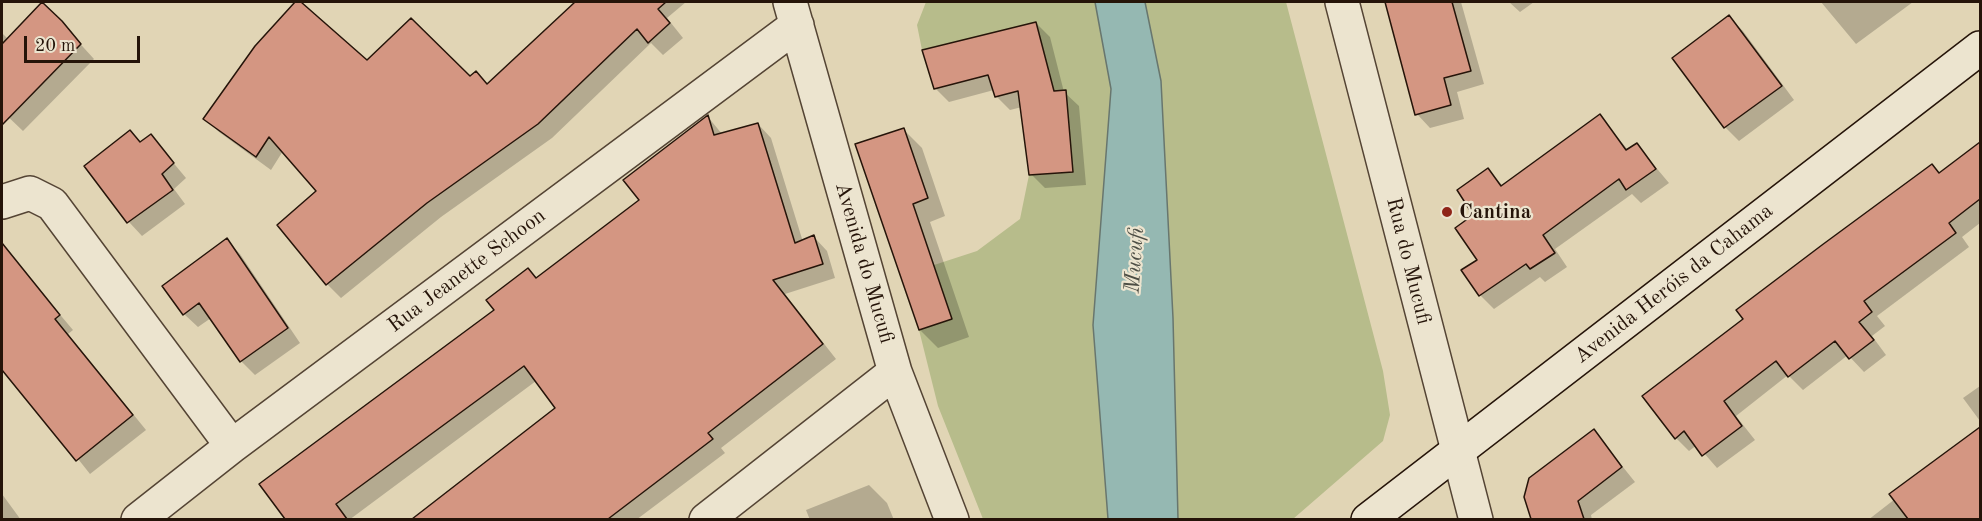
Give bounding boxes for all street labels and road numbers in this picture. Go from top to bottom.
street label: Avenida do Mucufi [829,180,899,346]
street label: Rua do Mucufi [1380,195,1436,327]
street label: Avenida Heróis da Cahama [1570,199,1778,369]
street label: Rua Jeanette Schoon [383,203,551,339]

